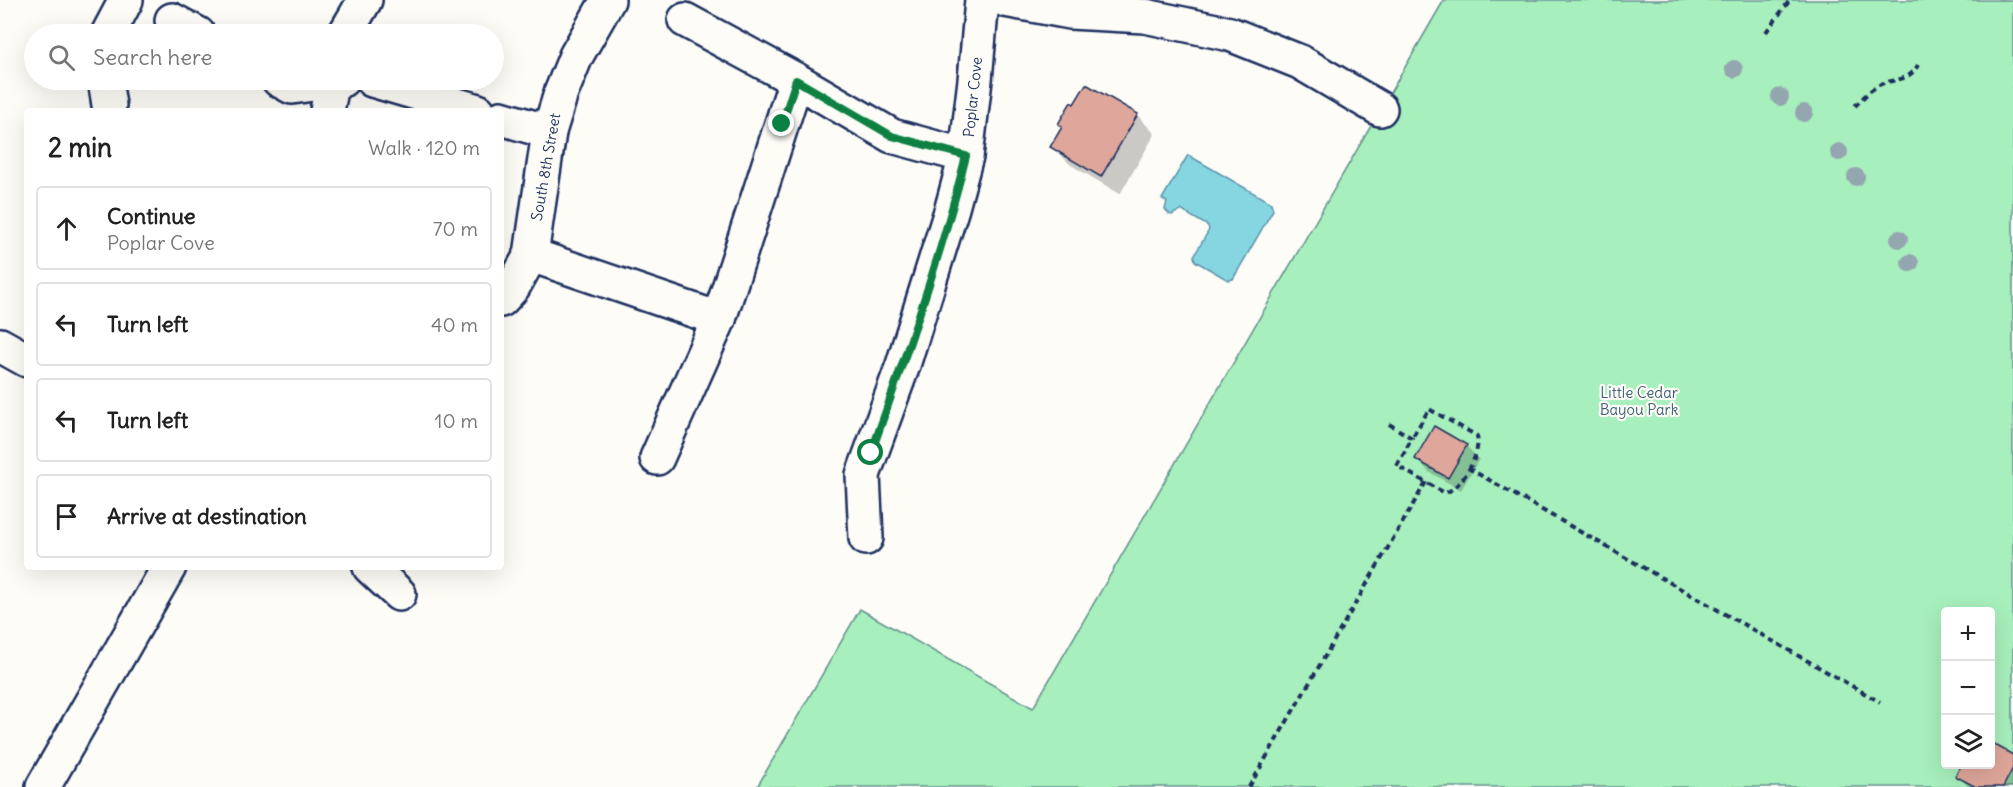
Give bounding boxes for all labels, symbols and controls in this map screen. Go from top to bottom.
search box [24,24,504,90]
icon: search [45,41,78,74]
text: Search here [93,43,212,71]
street label: Poplar Cove [959,56,986,138]
route end [768,110,794,136]
street label: South 8th Street [527,112,564,222]
text: 2 min [48,131,112,164]
text: Walk · 120 m [368,135,480,160]
text: Continue [107,202,196,230]
icon: ahead [50,212,83,245]
text: 70 m [433,216,478,241]
text: Poplar Cove [107,230,215,255]
icon: left [50,308,83,341]
text: Turn left [107,310,188,338]
text: 40 m [431,312,478,337]
park label: Little Cedar Bayou Park [1600,383,1679,419]
icon: left [50,404,83,437]
text: Turn left [107,406,188,434]
text: 10 m [435,408,478,433]
route start [857,439,883,465]
icon: arrive [50,500,83,533]
text: Arrive at destination [107,502,307,530]
map controls [1941,607,1995,769]
button: + [1941,607,1995,661]
button: − [1941,661,1995,715]
button: layers [1941,715,1995,769]

